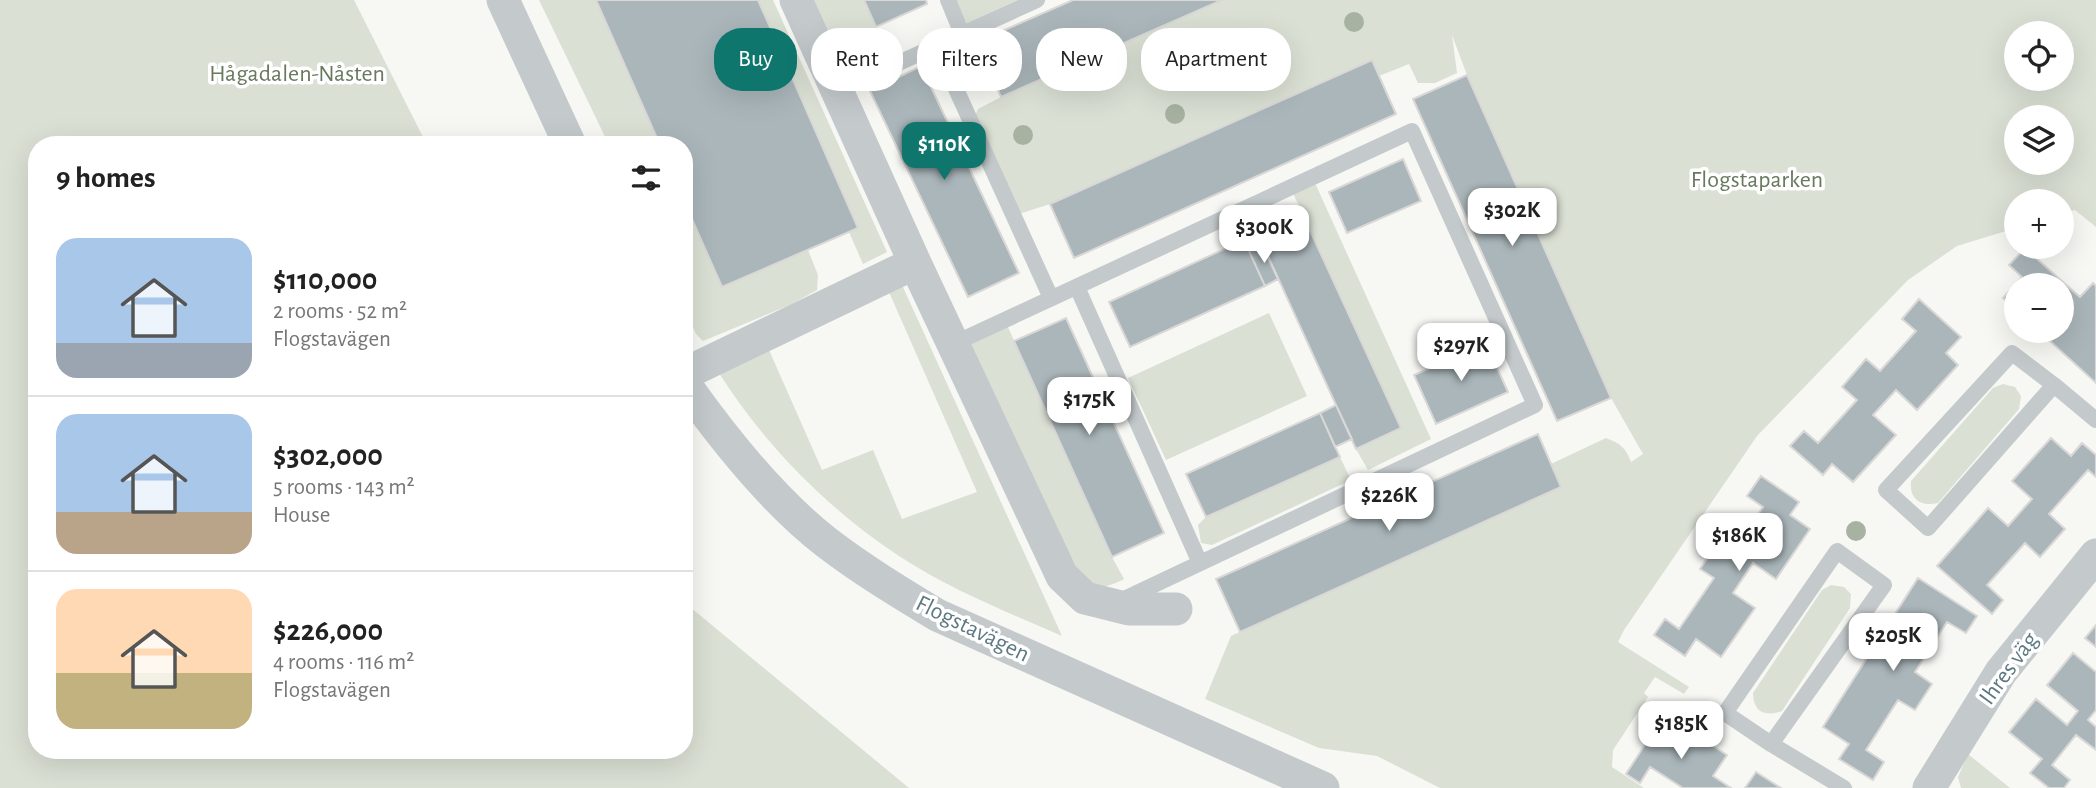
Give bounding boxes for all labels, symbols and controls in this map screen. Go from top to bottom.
map controls [2004,21,2074,343]
button: locate [2004,21,2074,91]
chip: Buy [714,28,797,91]
chip: Rent [811,28,903,91]
chip: Filters [917,28,1022,91]
chip: New [1036,28,1127,91]
chip: Apartment [1141,28,1291,91]
park label: Hågadalen-Nåsten [209,62,385,86]
button: layers [2004,105,2074,175]
pin: $110K [895,122,993,182]
text: $110K [918,133,970,156]
icon: filters [627,159,665,197]
text: 9 homes [56,163,156,193]
park label: Flogstaparken [1691,168,1823,192]
pin: $302K [1463,188,1561,248]
button: + [2004,189,2074,259]
text: $302K [1484,199,1540,222]
pin: $300K [1215,205,1313,265]
text: $300K [1235,216,1293,239]
text: $110,000 [273,265,378,295]
icon: home [112,266,196,350]
button: − [2004,273,2074,343]
text: 2 rooms · 52 m² [273,300,407,323]
pin: $297K [1412,324,1510,383]
text: Flogstavägen [273,328,391,351]
text: $297K [1433,334,1489,357]
pin: $175K [1040,378,1138,437]
text: $175K [1063,388,1115,411]
text: $302,000 [273,441,383,471]
icon: home [112,442,196,526]
pin: $226K [1340,474,1438,533]
text: 5 rooms · 143 m² [273,476,415,499]
text: $226K [1361,484,1417,507]
text: House [273,504,330,527]
pin: $186K [1690,514,1788,573]
text: $186K [1712,524,1766,547]
street label: Flogstavägen [912,591,1033,667]
pin: $205K [1844,614,1942,673]
text: $226,000 [273,616,383,646]
icon: home [112,617,196,701]
text: $205K [1865,624,1921,647]
street label: Ihres väg [1975,628,2043,709]
text: 4 rooms · 116 m² [273,651,414,674]
text: Flogstavägen [273,679,391,702]
pin: $185K [1632,702,1730,761]
text: $185K [1654,712,1708,735]

